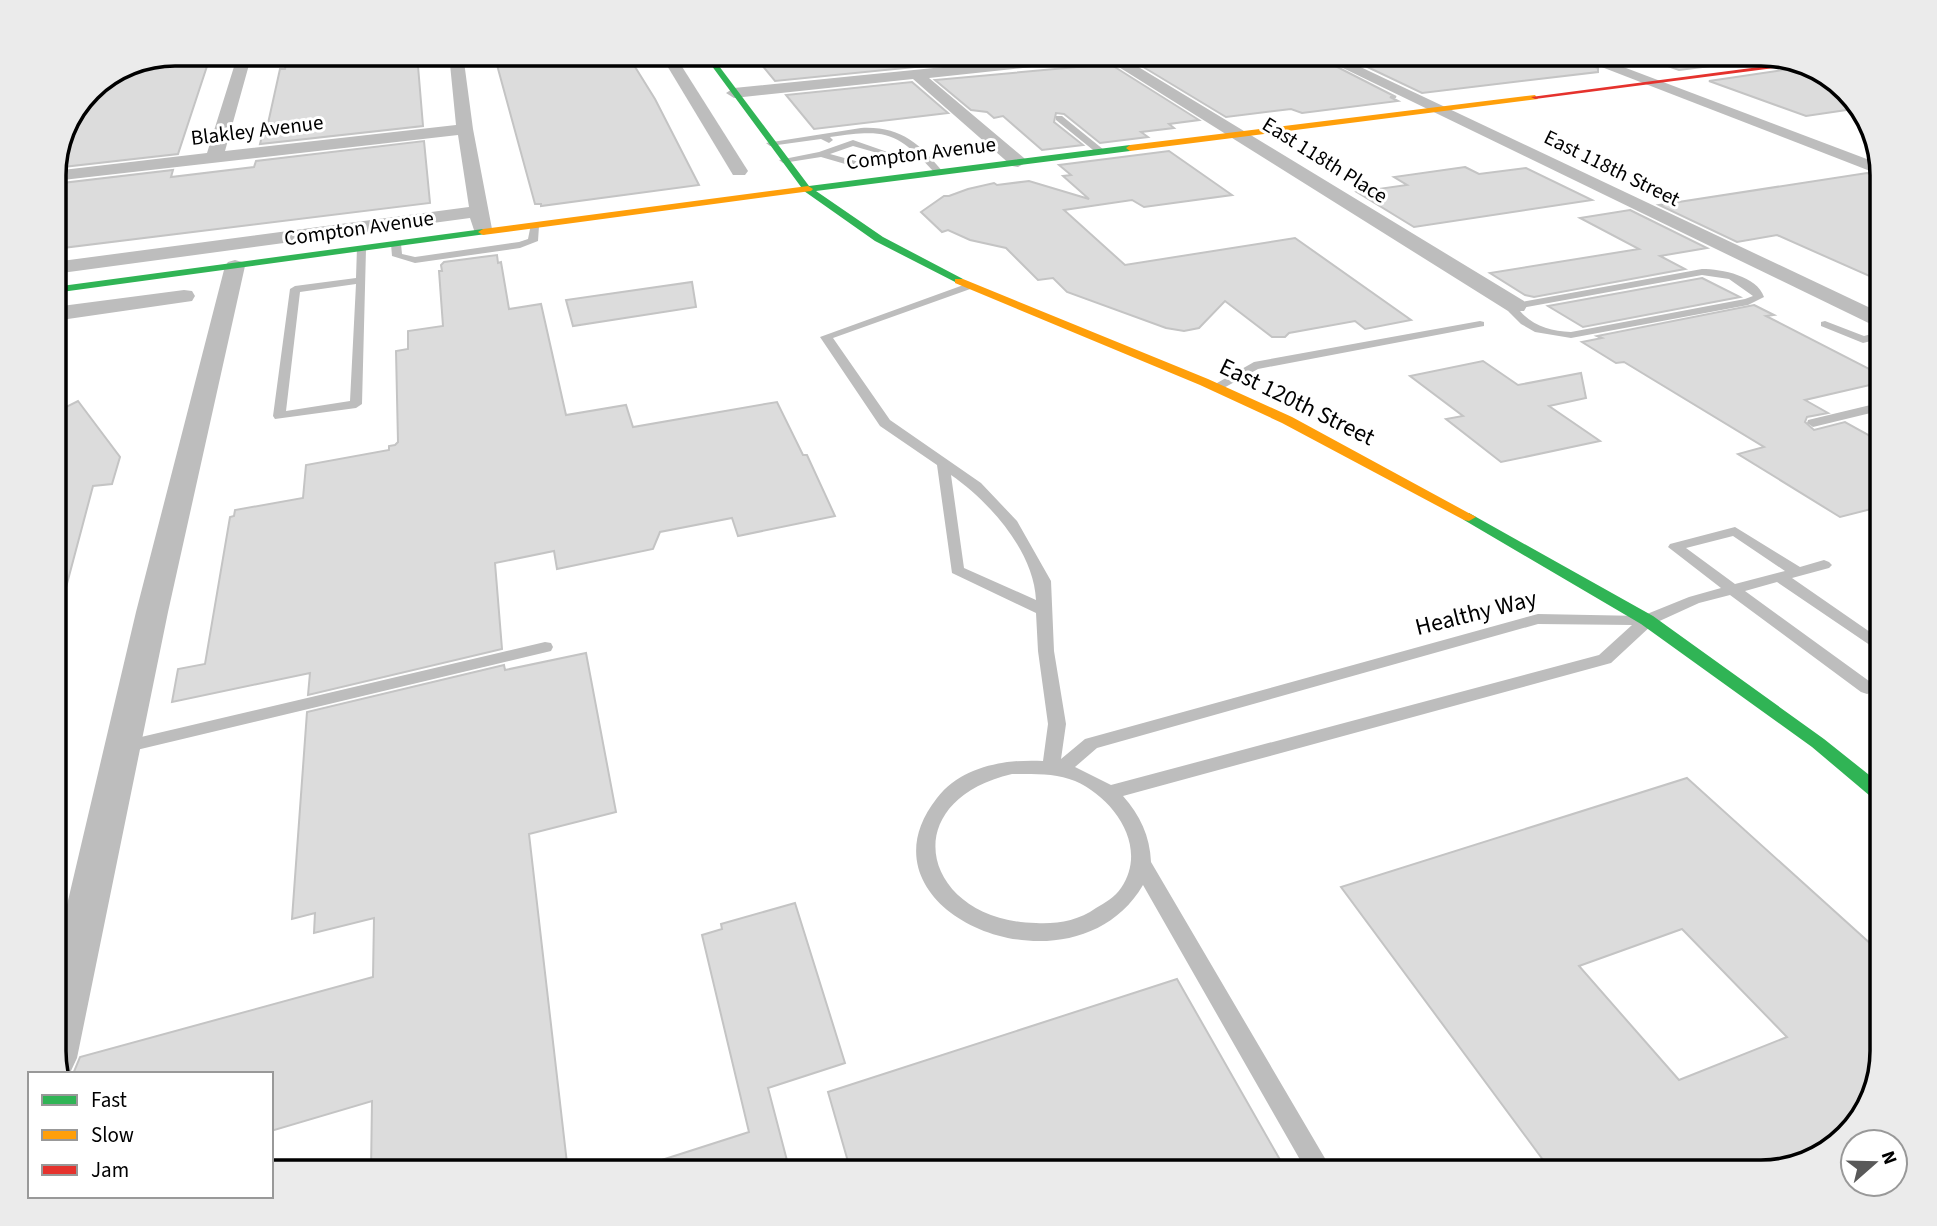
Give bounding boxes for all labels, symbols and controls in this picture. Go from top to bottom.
street label: Blakley Avenue [189,107,325,153]
street label: East 118th Place [1257,109,1393,211]
street label: East 118th Street [1539,122,1685,214]
street label: Compton Avenue [844,129,998,177]
street label: Compton Avenue [282,203,436,253]
street label: East 120th Street [1213,349,1381,455]
street label: Healthy Way [1411,581,1541,645]
legend [28,1072,273,1198]
text: Fast [91,1085,127,1115]
text: Slow [91,1120,134,1150]
north arrow [1839,1128,1909,1198]
text: N [1874,1147,1903,1168]
text: Jam [91,1155,129,1185]

